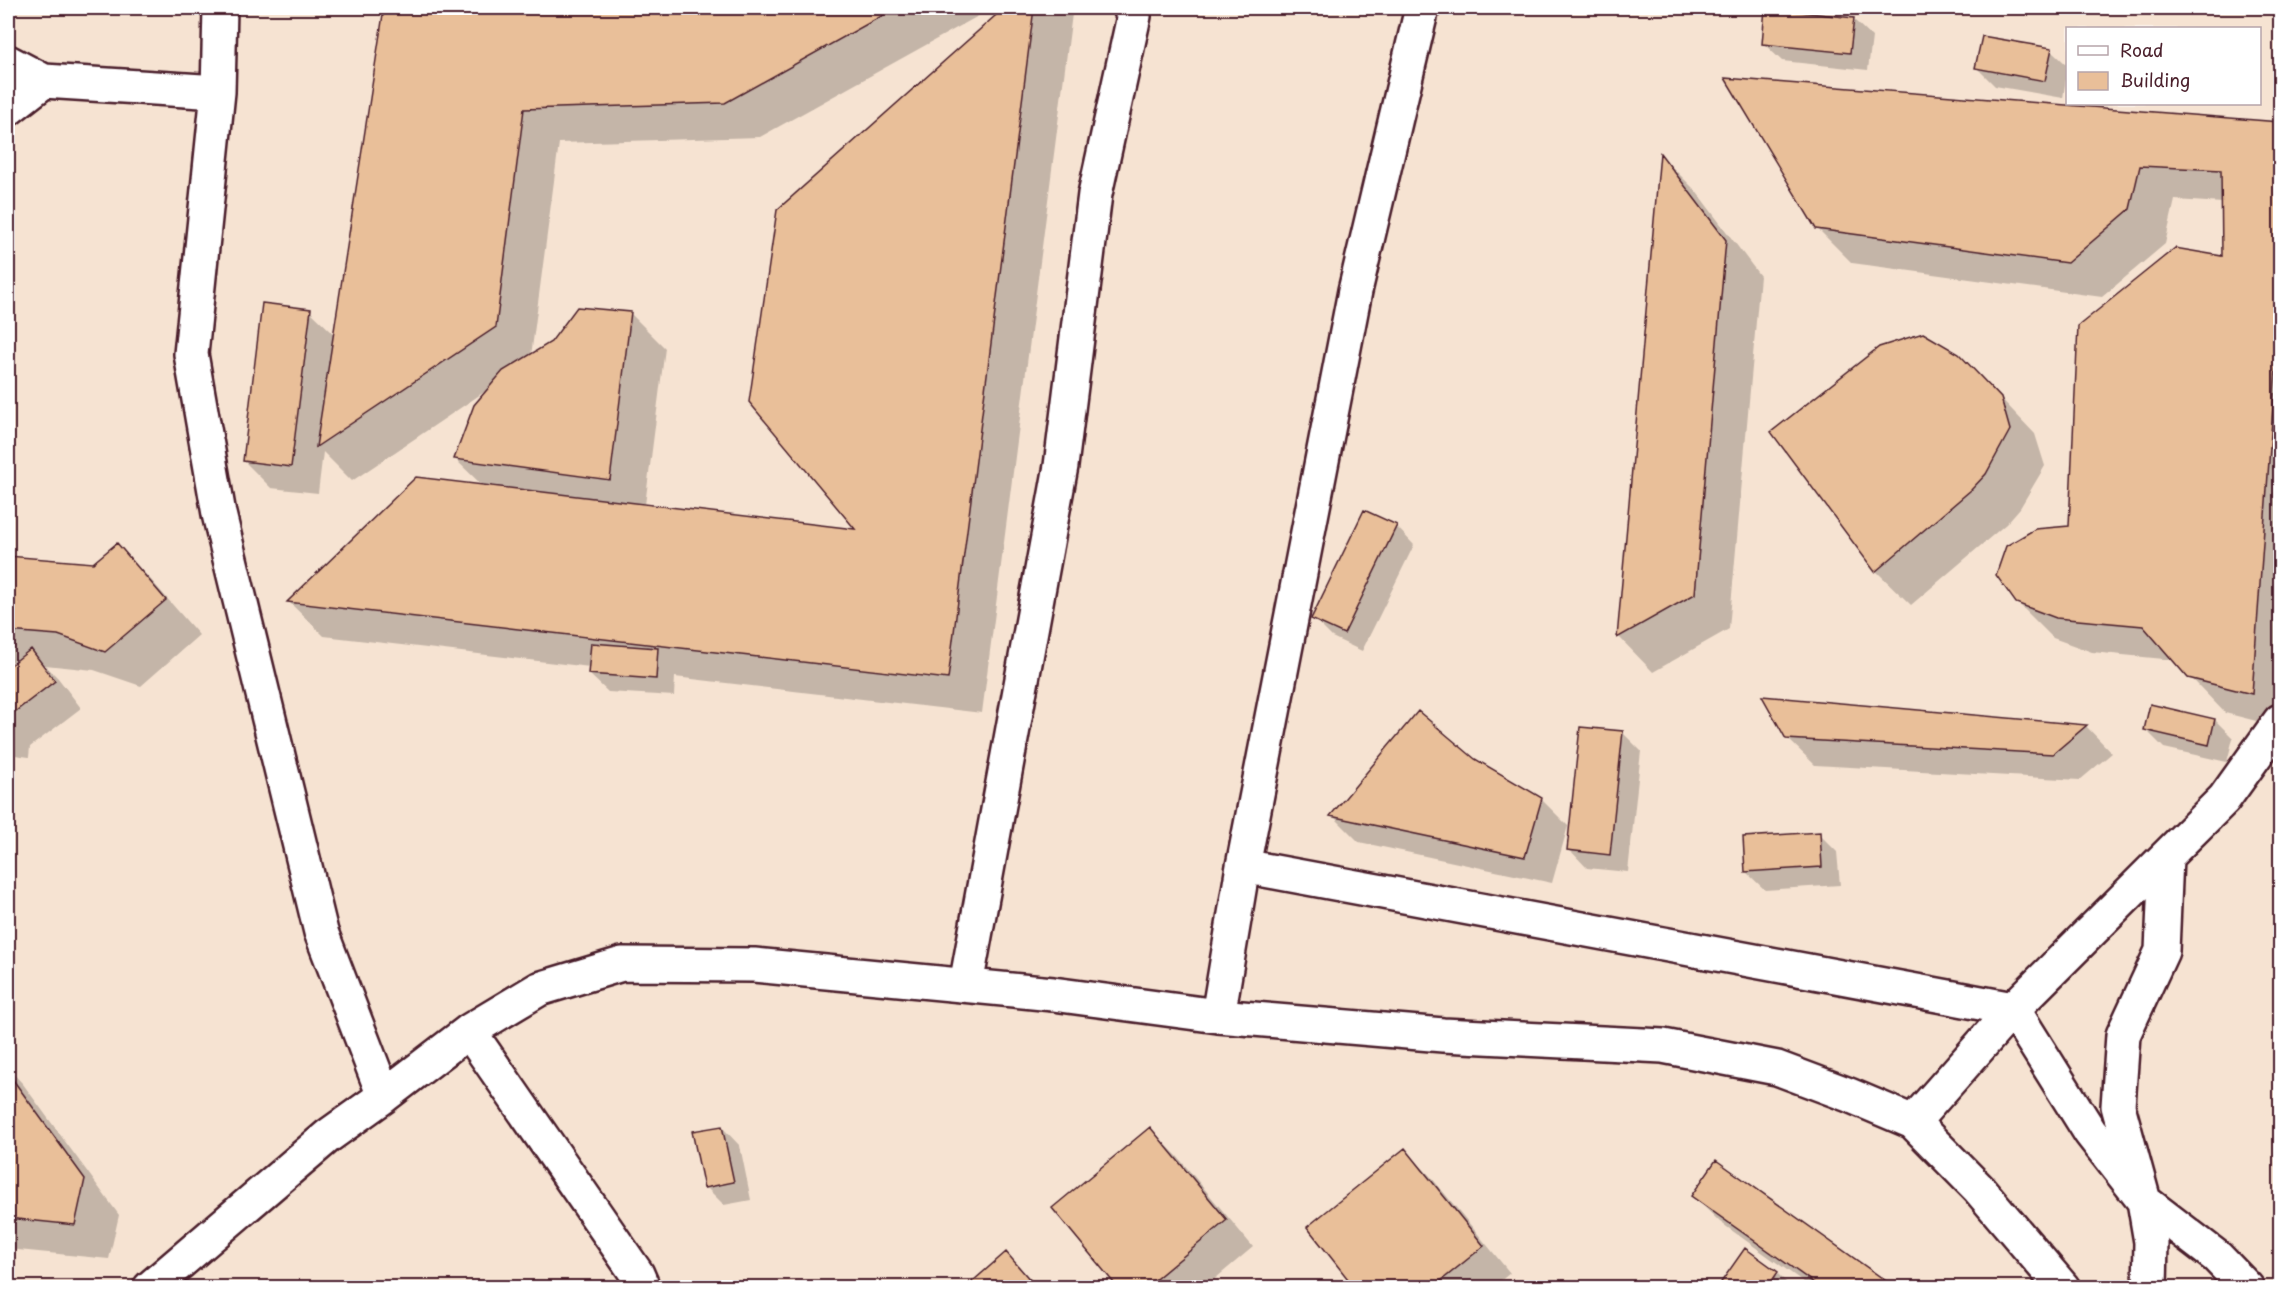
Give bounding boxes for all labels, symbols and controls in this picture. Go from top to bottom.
legend [2066,27,2261,105]
text: Road [2120,36,2164,63]
text: Building [2120,66,2190,93]

